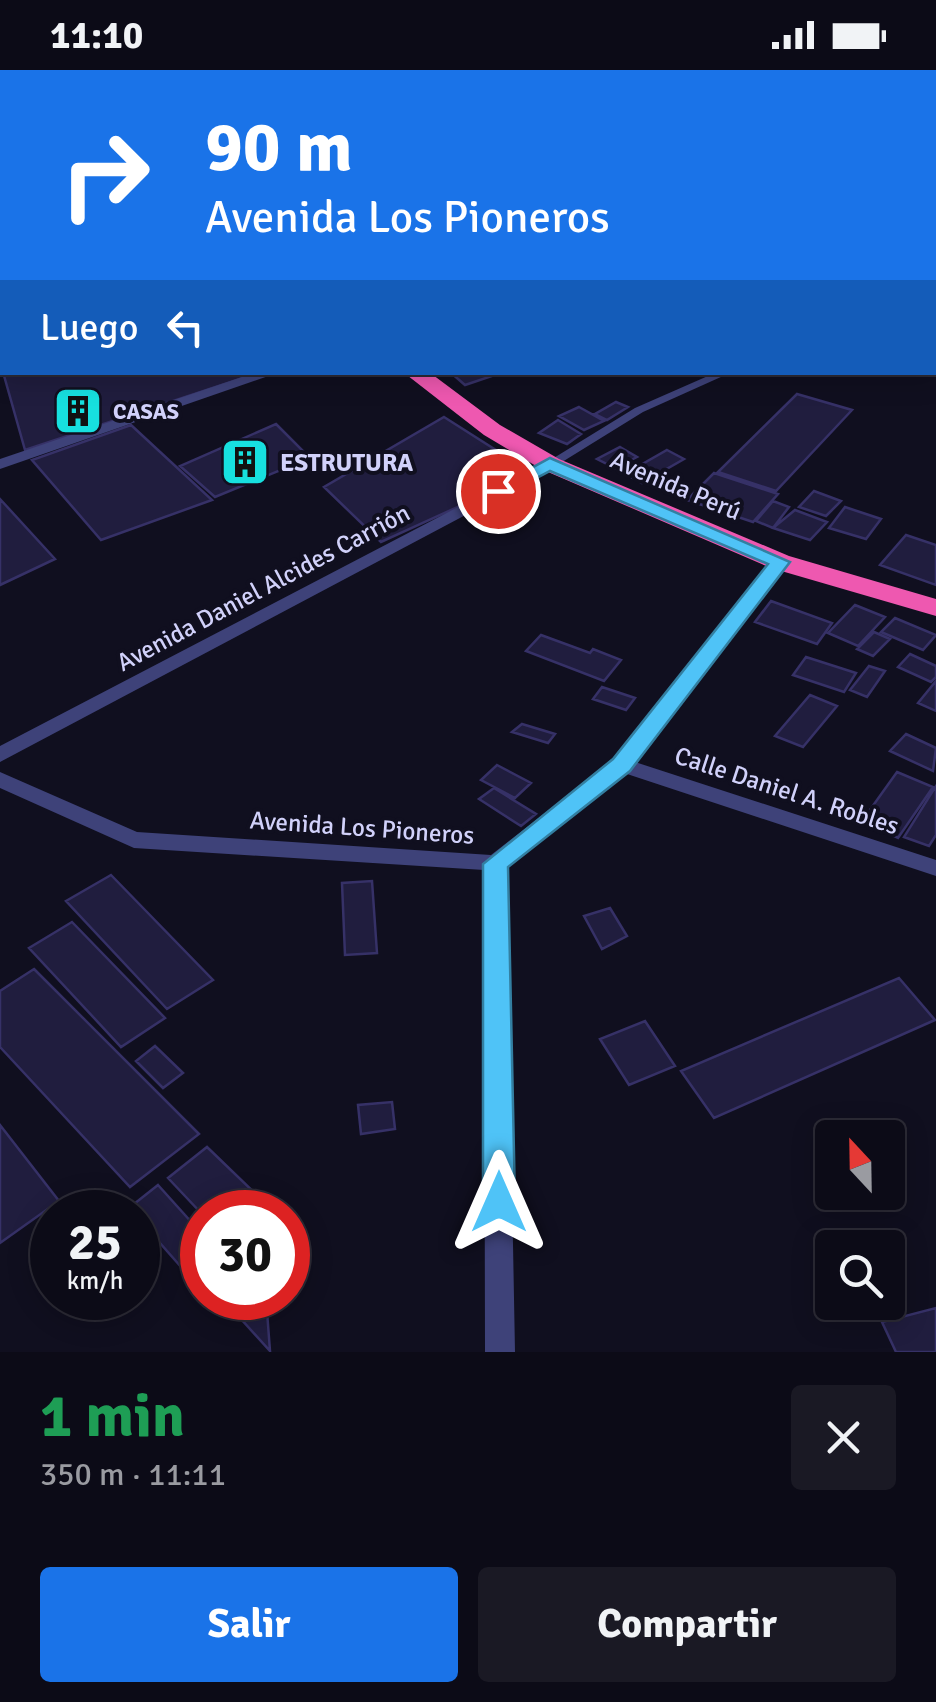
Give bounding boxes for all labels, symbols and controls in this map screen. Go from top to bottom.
text: 11:10 [50,12,143,59]
text: 90 m [205,104,353,190]
icon: right [40,110,170,240]
text: Avenida Los Pioneros [205,190,610,245]
icon: left [158,300,213,355]
text: Luego [40,304,138,351]
building icon: CASAS [52,385,104,437]
place label: CASAS [113,398,179,425]
building icon: ESTRUTURA [219,436,271,488]
street label: Avenida Perú [606,444,746,527]
place label: ESTRUTURA [280,447,413,478]
pin [456,449,541,534]
icon: arrive [471,464,526,519]
street label: Avenida Daniel Alcides Carrión [111,497,415,678]
street label: Calle Daniel A. Robles [671,740,903,841]
street label: Avenida Los Pioneros [249,804,475,851]
north arrow [815,1120,905,1210]
map controls [815,1120,905,1320]
position arrow [447,1150,551,1254]
speed limit sign: 30 [180,1190,310,1320]
text: 25 [68,1212,122,1274]
button: search [815,1230,905,1320]
text: km/h [67,1265,123,1296]
text: 1 min [40,1380,185,1454]
button: close [791,1385,896,1490]
text: 350 m · 11:11 [40,1455,226,1494]
button: Salir [40,1567,458,1682]
button: Compartir [478,1567,896,1682]

